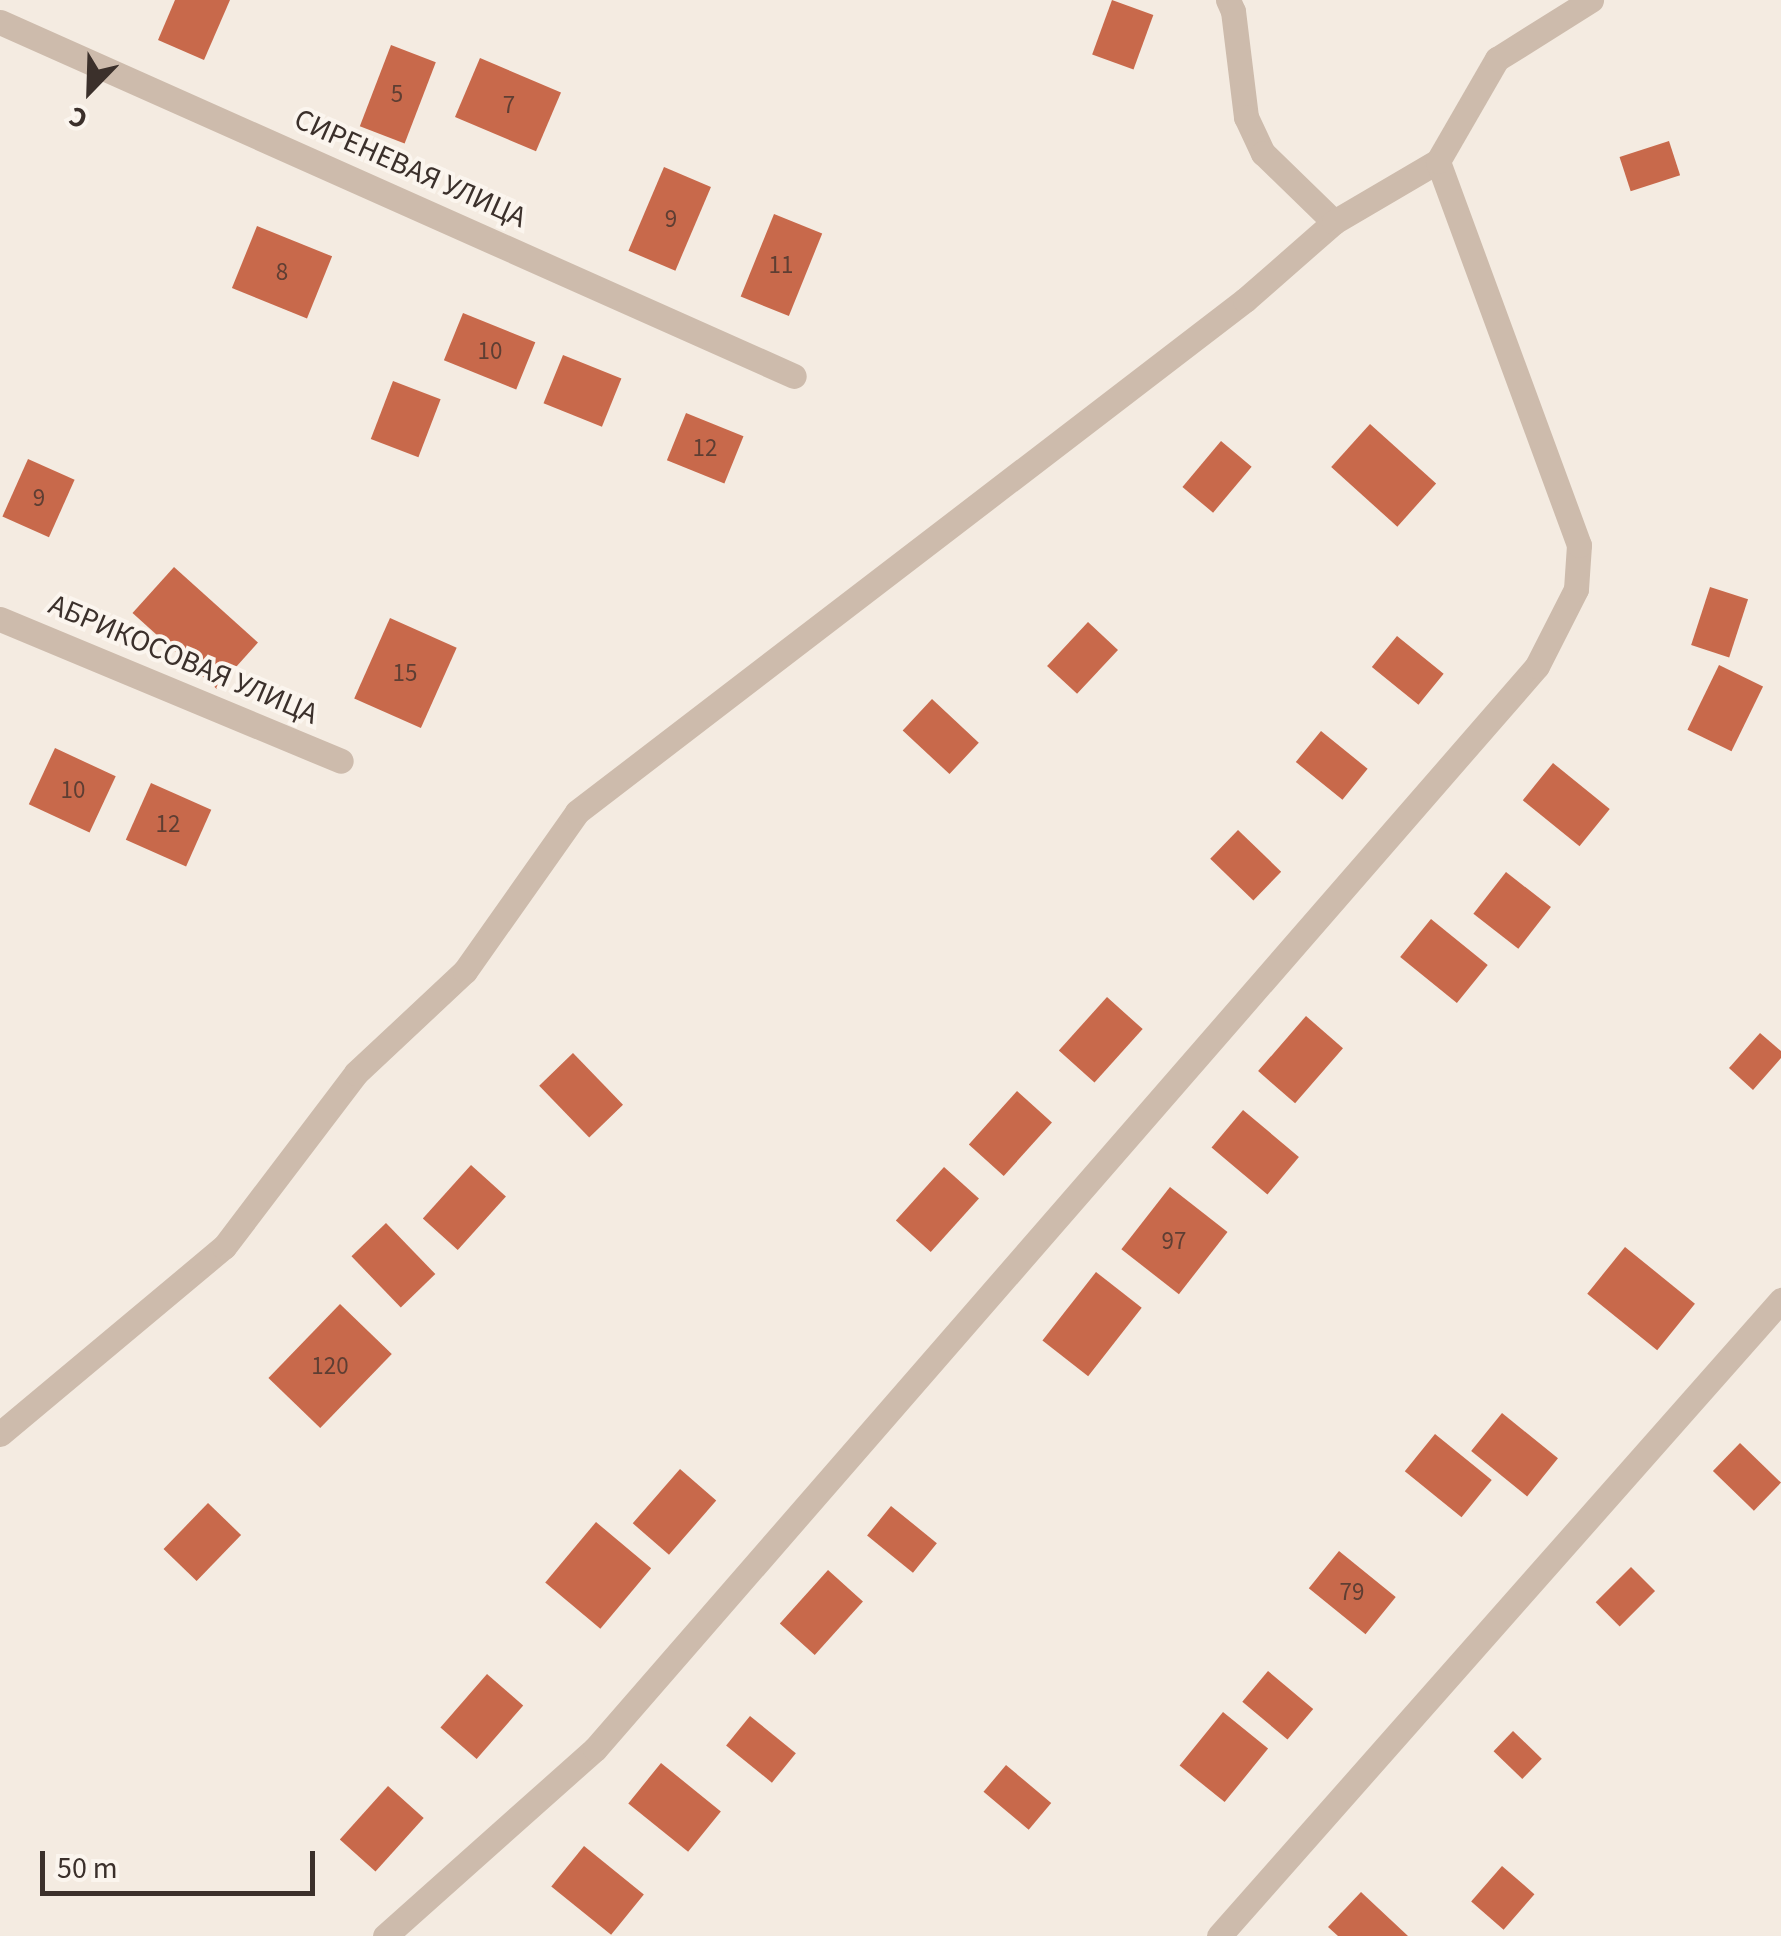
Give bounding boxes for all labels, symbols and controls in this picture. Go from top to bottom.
north arrow [40,40,140,140]
house number: 5 [391,79,403,109]
house number: 7 [503,90,515,120]
text: С [63,96,94,139]
street label: СИРЕНЕВАЯ УЛИЦА [288,102,532,236]
house number: 9 [665,204,677,234]
house number: 11 [769,250,793,280]
house number: 8 [276,257,288,287]
house number: 10 [478,336,502,366]
house number: 12 [693,433,717,463]
house number: 9 [33,483,45,513]
street label: АБРИКОСОВАЯ УЛИЦА [43,587,323,733]
house number: 15 [393,658,417,688]
house number: 10 [61,775,85,805]
house number: 12 [156,809,180,839]
house number: 97 [1162,1226,1186,1256]
house number: 120 [311,1351,349,1381]
house number: 79 [1340,1577,1364,1607]
scale bar [45,1831,320,1893]
text: 50 m [57,1847,118,1890]

